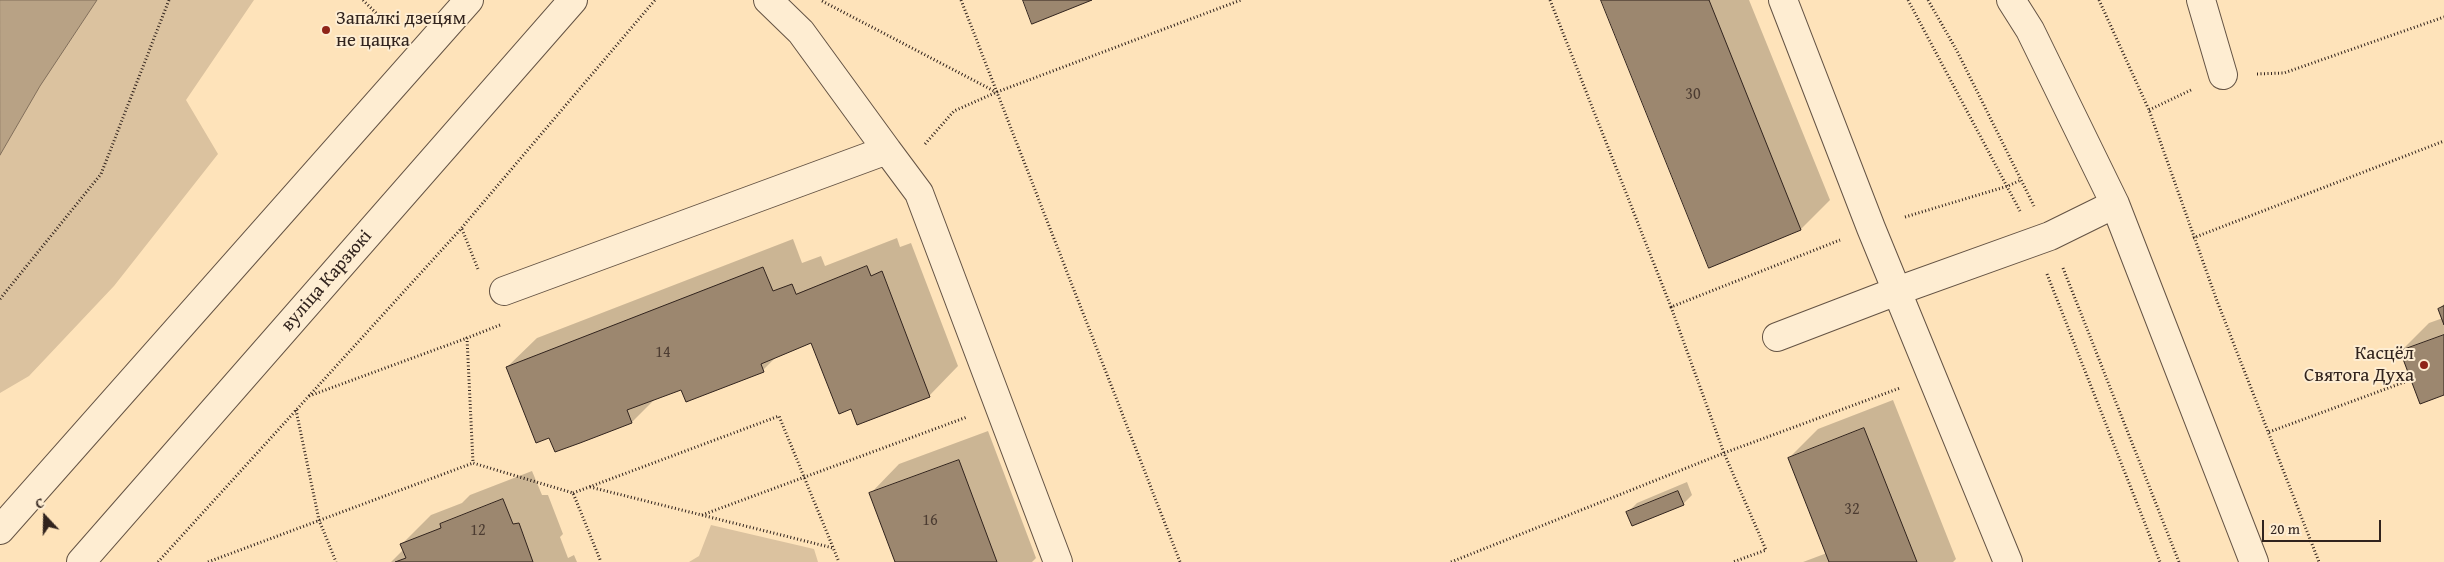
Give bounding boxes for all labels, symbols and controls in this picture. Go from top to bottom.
place label: Запалкі дзецям не цацка [336,8,466,52]
marker: Запалкі дзецям не цацка [320,24,332,36]
house number: 30 [1685,85,1701,105]
street label: вуліца Карзюкі [277,226,377,336]
house number: 14 [655,343,671,363]
place label: Касцёл Святога Духа [2304,343,2414,387]
marker: Касцёл Святога Духа [2418,359,2430,371]
north arrow [20,492,70,542]
text: С [32,492,47,514]
house number: 32 [1844,500,1860,520]
scale bar [2264,510,2383,542]
house number: 16 [922,511,938,531]
text: 20 m [2270,518,2300,539]
house number: 12 [470,521,486,541]

